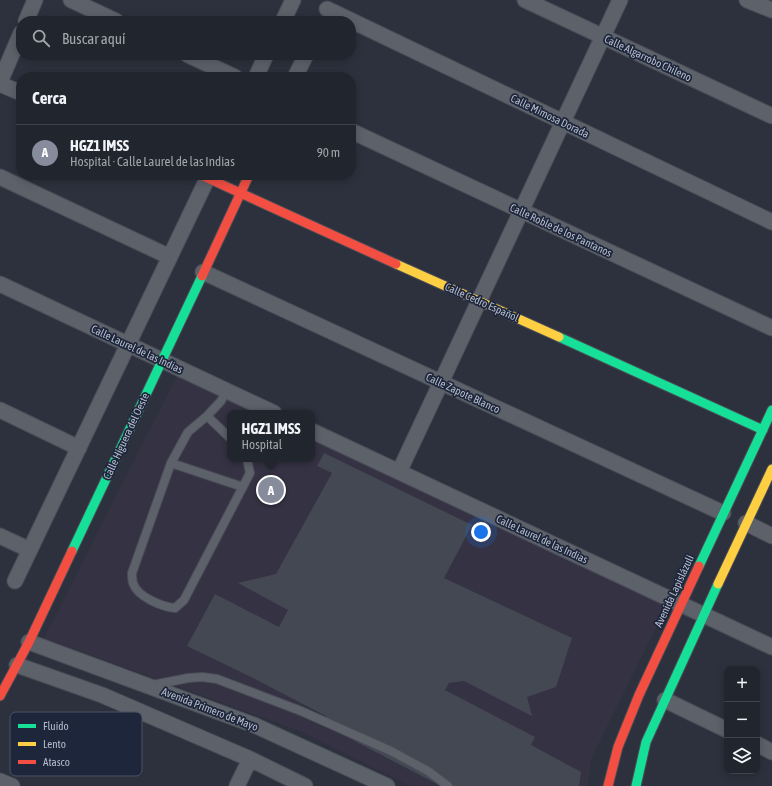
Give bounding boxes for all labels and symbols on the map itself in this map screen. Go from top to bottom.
street label: Calle Algarrobo Chileno [603,33,693,83]
street label: Calle Mimosa Dorada [509,92,591,140]
street label: Calle Roble de los Pantanos [508,201,614,259]
street label: Calle Cedro Español [443,280,521,324]
street label: Calle Laurel de las Indias [89,323,185,376]
street label: Calle Zapote Blanco [424,371,502,415]
street label: Calle Higuera del Oeste [101,391,151,481]
pin: A [258,475,284,505]
street label: Calle Laurel de las Indias [494,513,590,566]
your location [471,522,491,542]
street label: Avenida Lapislázuli [652,553,696,629]
street label: Avenida Primero de Mayo [160,685,260,733]
legend [10,712,142,776]
text: Fluido [43,720,69,732]
text: Lento [43,738,66,750]
text: Atasco [43,756,70,768]

